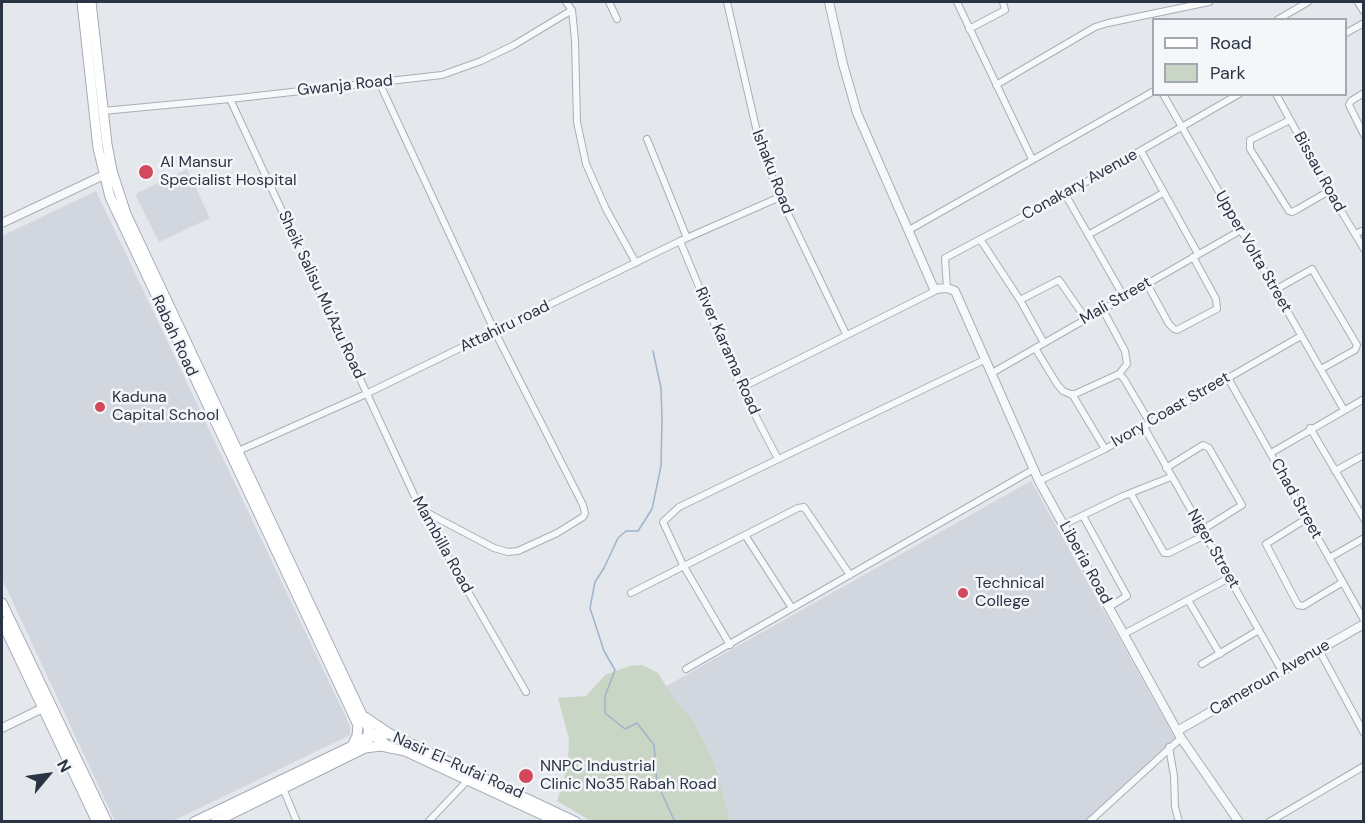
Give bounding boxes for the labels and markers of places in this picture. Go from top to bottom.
place label: Al Mansur Specialist Hospital [160,153,297,191]
marker: Al Mansur Specialist Hospital [137,163,155,181]
place label: Kaduna Capital School [112,388,219,426]
marker: Kaduna Capital School [93,400,107,414]
place label: Technical College [975,574,1044,612]
marker: Technical College [956,586,970,600]
place label: NNPC Industrial Clinic No35 Rabah Road [540,757,717,795]
marker: NNPC Industrial Clinic No35 Rabah Road [517,767,535,785]

